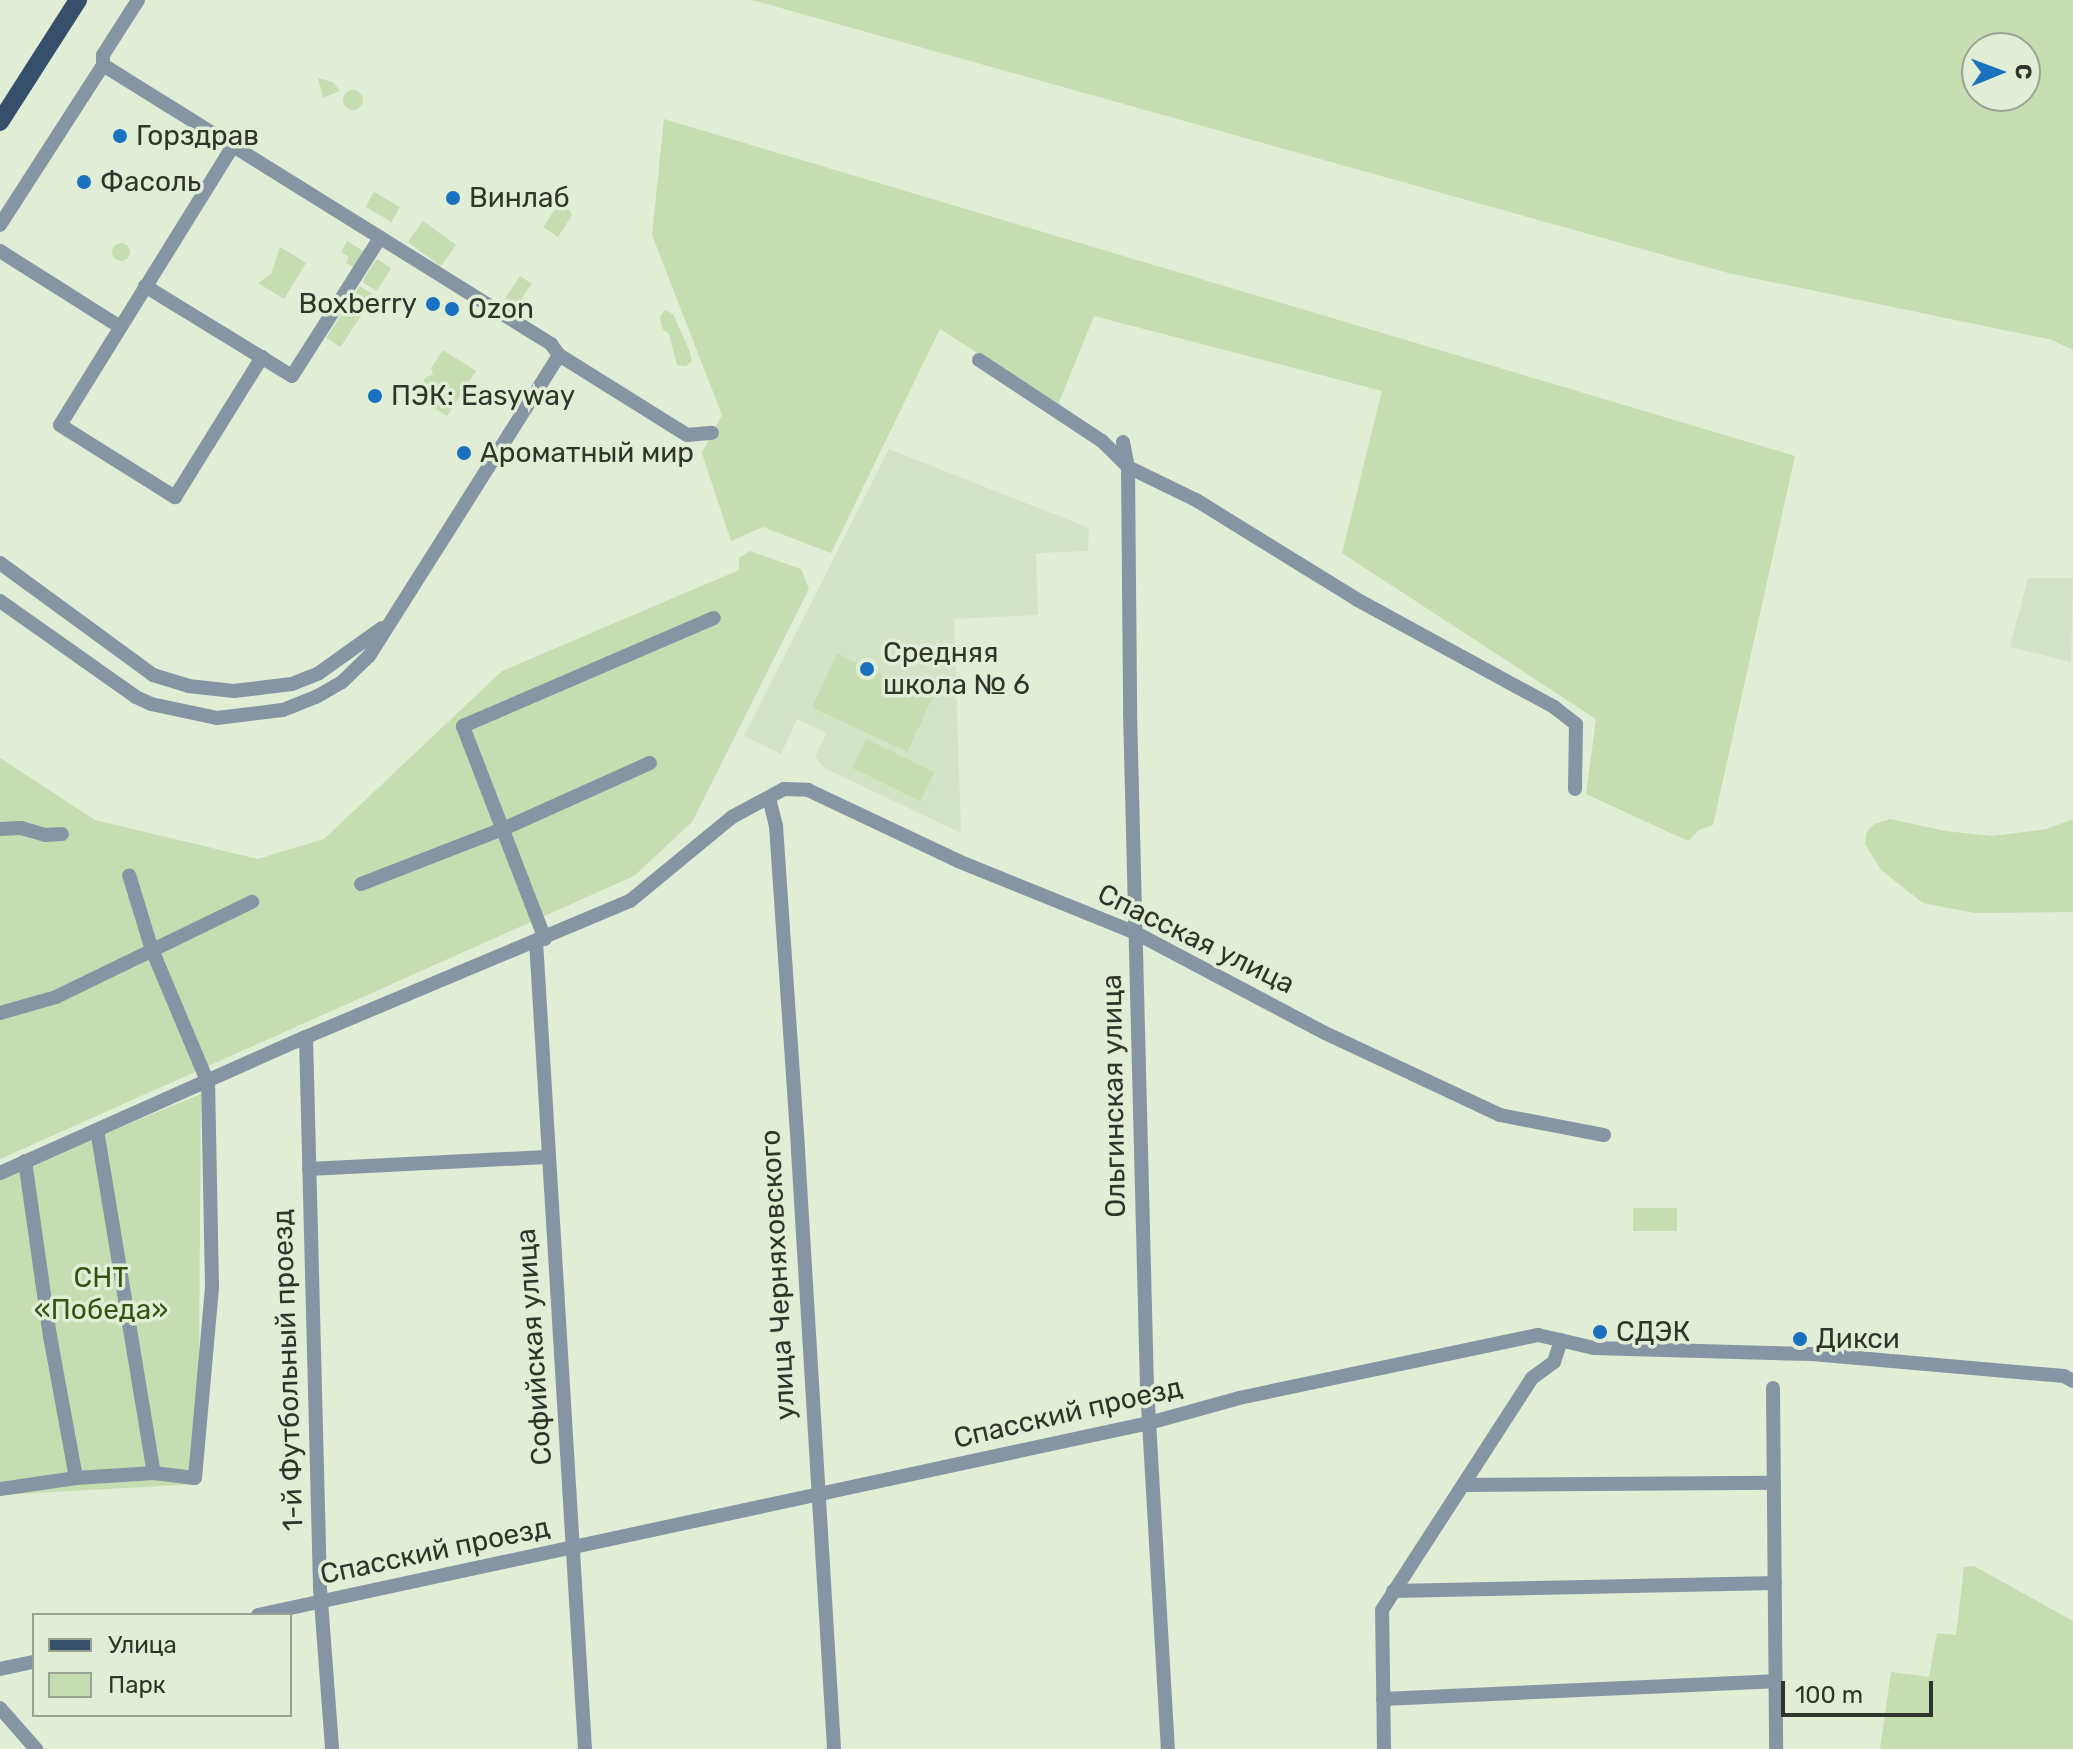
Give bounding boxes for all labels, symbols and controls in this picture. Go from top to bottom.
north arrow [1961,32,2041,112]
text: С [2010,64,2037,80]
place label: Горздрав [136,119,259,153]
marker: Горздрав [111,127,129,145]
place label: Фасоль [100,165,201,199]
marker: Фасоль [75,173,93,191]
place label: Винлаб [469,181,570,215]
marker: Винлаб [444,189,462,207]
place label: Boxberry [298,287,417,321]
place label: Ozon [468,292,534,326]
marker: Boxberry [424,295,442,313]
marker: Ozon [443,300,461,318]
place label: ПЭК: Easyway [391,379,575,413]
marker: ПЭК: Easyway [366,387,384,405]
place label: Ароматный мир [480,436,694,470]
marker: Ароматный мир [455,444,473,462]
place label: Средняя школа № 6 [883,636,1030,702]
marker: Средняя школа № 6 [858,660,876,678]
street label: Спасская улица [1092,877,1300,1001]
street label: Ольгинская улица [1095,974,1133,1218]
street label: улица Черняховского [754,1129,802,1421]
street label: 1-й Футбольный проезд [266,1208,310,1532]
street label: Софийская улица [509,1227,559,1467]
park label: СНТ «Победа» [34,1261,168,1327]
place label: СДЭК [1616,1315,1690,1349]
place label: Дикси [1816,1322,1900,1356]
marker: СДЭК [1591,1323,1609,1341]
marker: Дикси [1791,1330,1809,1348]
street label: Спасский проезд [950,1370,1186,1456]
street label: Спасский проезд [317,1510,553,1592]
legend [32,1613,292,1717]
text: Улица [108,1631,177,1659]
scale bar [1785,1665,1937,1715]
text: Парк [108,1671,166,1699]
text: 100 m [1795,1681,1863,1709]

